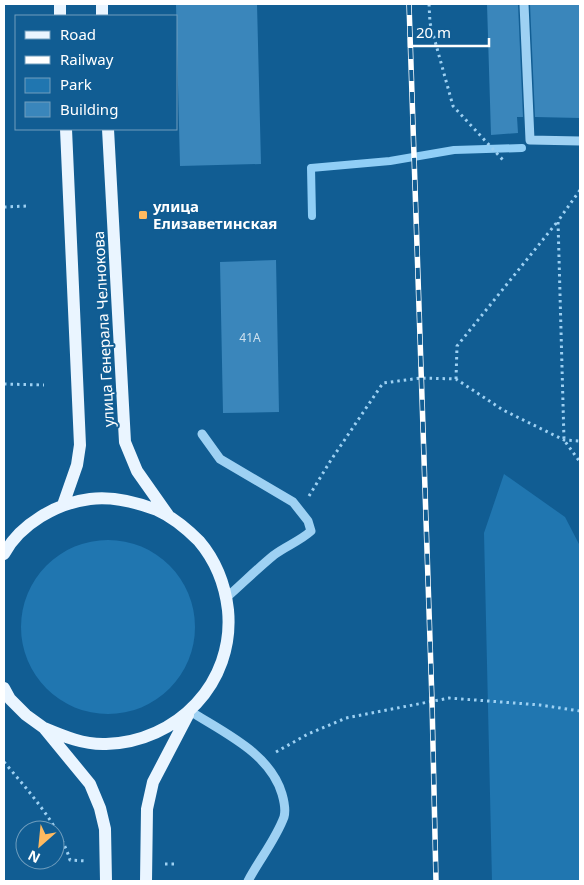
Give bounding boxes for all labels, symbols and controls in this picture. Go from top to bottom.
legend [15,15,178,130]
scale bar [409,15,489,47]
text: 20 m [416,22,451,42]
text: Road [60,24,96,44]
text: Railway [60,49,114,69]
text: Park [60,74,92,94]
text: Building [60,99,118,119]
place label: улица Елизаветинская [152,196,277,233]
marker: улица Елизаветинская [137,209,149,221]
street label: улица Генерала Челнокова [88,230,118,428]
house number: 41А [239,329,261,346]
north arrow [15,820,65,870]
text: N [24,846,43,868]

